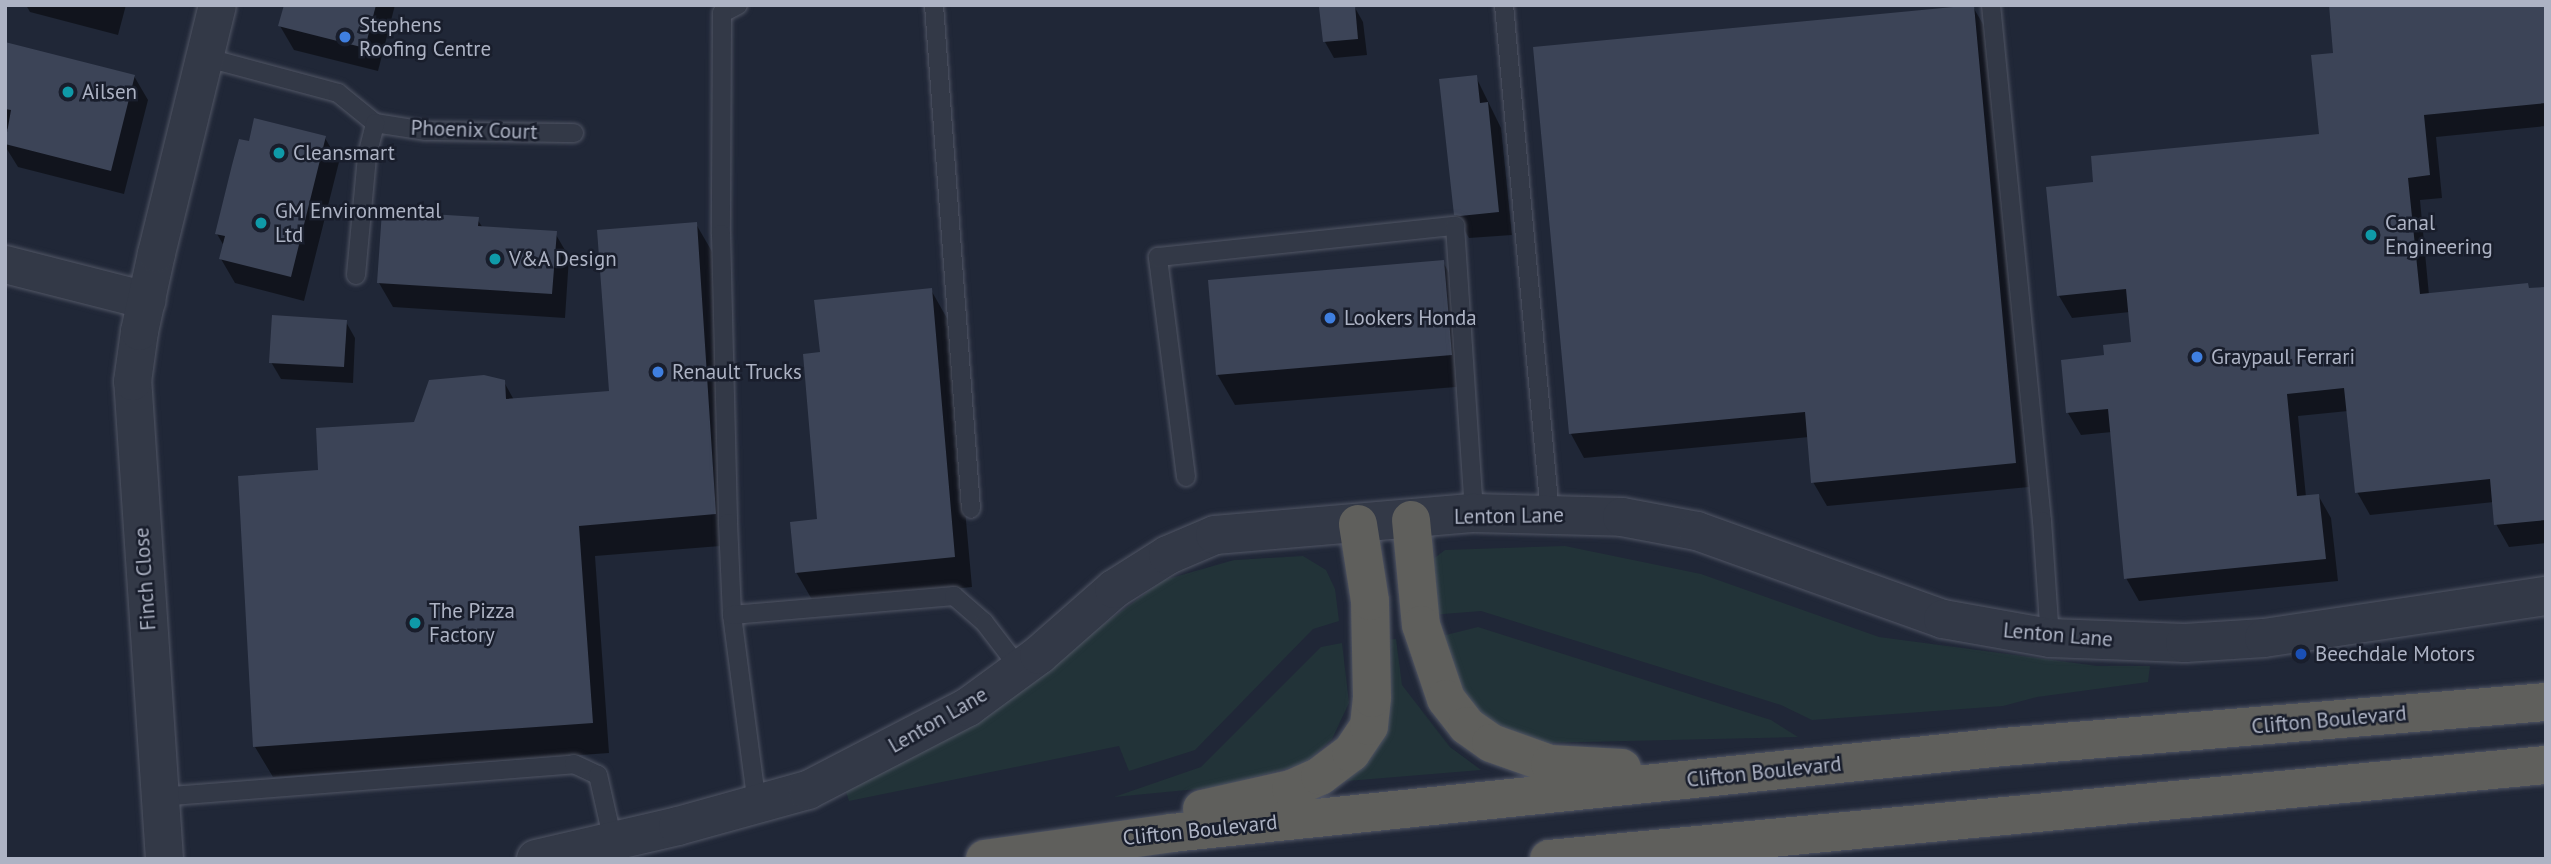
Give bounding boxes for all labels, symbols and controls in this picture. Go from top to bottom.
place label: Stephens Roofing Centre [359,12,491,62]
marker: Stephens Roofing Centre [337,29,353,45]
place label: Ailsen [82,79,137,105]
marker: Ailsen [60,84,76,100]
street label: Phoenix Court [410,115,538,145]
place label: Cleansmart [293,140,395,166]
marker: Cleansmart [271,145,287,161]
place label: GM Environmental Ltd [275,198,441,248]
place label: Canal Engineering [2385,210,2493,260]
marker: GM Environmental Ltd [253,215,269,231]
marker: Canal Engineering [2363,227,2379,243]
place label: V&A Design [509,246,618,272]
marker: V&A Design [487,251,503,267]
place label: Lookers Honda [1344,305,1477,331]
marker: Lookers Honda [1322,310,1338,326]
place label: Graypaul Ferrari [2211,344,2355,370]
marker: Graypaul Ferrari [2189,349,2205,365]
place label: Renault Trucks [672,359,803,385]
marker: Renault Trucks [650,364,666,380]
street label: Lenton Lane [1454,502,1564,530]
street label: Finch Close [129,527,161,631]
place label: The Pizza Factory [429,598,515,648]
marker: The Pizza Factory [407,615,423,631]
street label: Lenton Lane [2002,618,2114,652]
place label: Beechdale Motors [2315,641,2475,667]
marker: Beechdale Motors [2293,646,2309,662]
street label: Lenton Lane [884,682,992,758]
street label: Clifton Boulevard [2250,701,2408,739]
street label: Clifton Boulevard [1685,751,1843,793]
street label: Clifton Boulevard [1121,809,1279,851]

